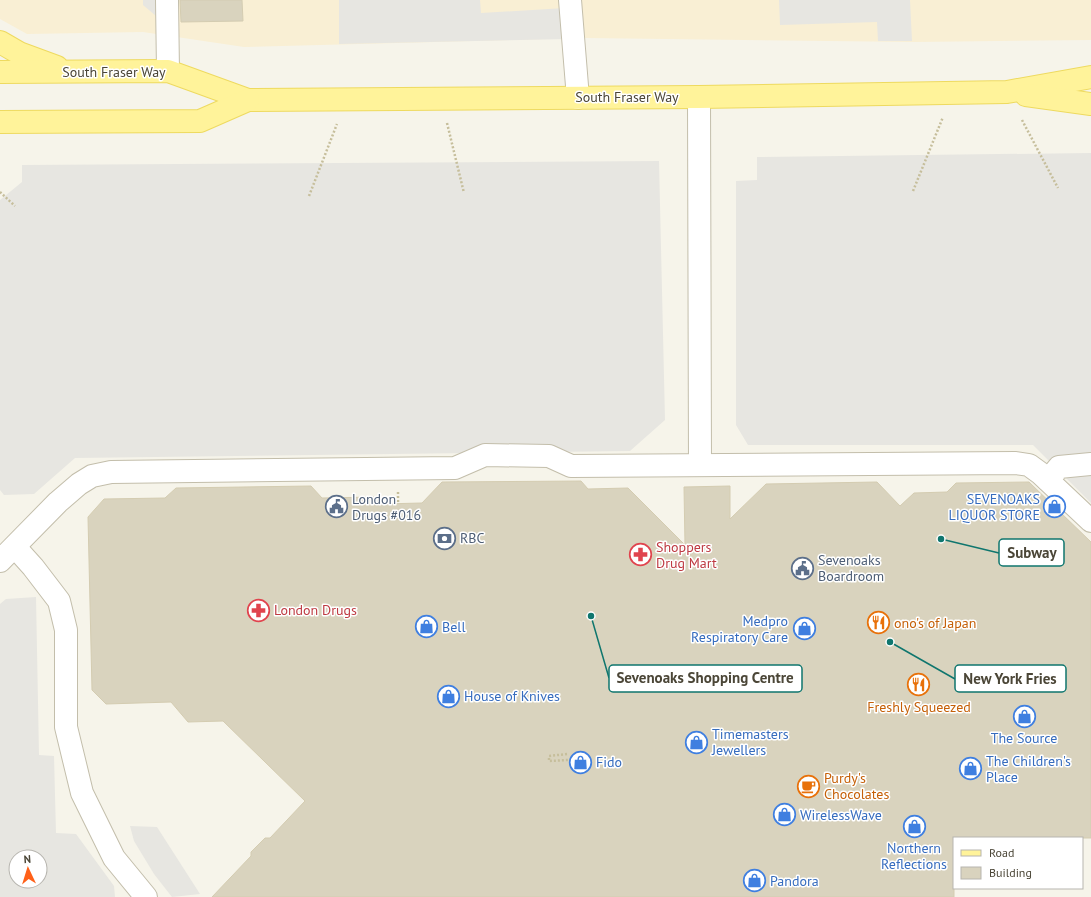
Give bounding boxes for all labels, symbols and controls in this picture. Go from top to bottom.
street label: South Fraser Way [62,63,166,81]
street label: South Fraser Way [575,88,679,106]
place label: London Drugs #016 [352,490,421,524]
place label: SEVENOAKS LIQUOR STORE [948,490,1040,524]
public building icon: London Drugs #016 [323,494,349,520]
shop icon: SEVENOAKS LIQUOR STORE [1042,494,1068,520]
bank icon: RBC [431,525,457,551]
place label: RBC [460,529,485,547]
place label: Shoppers Drug Mart [656,538,717,572]
callout: Subway [999,539,1064,566]
pharmacy icon: Shoppers Drug Mart [628,542,654,568]
text: Subway [1007,543,1058,562]
place label: Sevenoaks Boardroom [818,551,884,585]
public building icon: Sevenoaks Boardroom [790,555,816,581]
pharmacy icon: London Drugs [245,597,271,623]
place label: London Drugs [274,601,357,619]
restaurant icon: ono's of Japan [865,610,891,636]
place label: Medpro Respiratory Care [691,612,788,646]
shop icon: Bell [413,614,439,640]
place label: ono's of Japan [894,614,976,632]
shop icon: Medpro Respiratory Care [791,616,817,642]
place label: Bell [442,618,465,636]
callout: Sevenoaks Shopping Centre [609,665,802,692]
callout: New York Fries [955,665,1066,692]
text: Sevenoaks Shopping Centre [616,668,794,687]
text: New York Fries [963,669,1057,688]
restaurant icon: Freshly Squeezed [906,672,932,698]
shop icon: House of Knives [435,683,461,709]
place label: House of Knives [464,687,560,705]
place label: Freshly Squeezed [867,698,971,716]
shop icon: The Source [1011,703,1037,729]
place label: Timemasters Jewellers [711,725,789,759]
shop icon: Timemasters Jewellers [683,729,709,755]
place label: The Source [991,729,1057,747]
shop icon: Fido [567,749,593,775]
place label: The Children's Place [986,752,1071,786]
place label: Fido [596,753,622,771]
shop icon: The Children's Place [958,756,984,782]
place label: Purdy's Chocolates [824,769,889,803]
cafe icon: Purdy's Chocolates [795,773,821,799]
shop icon: WirelessWave [771,802,797,828]
place label: WirelessWave [800,806,882,824]
shop icon: Northern Reflections [901,813,927,839]
legend [953,837,1083,889]
place label: Northern Reflections [881,839,947,873]
text: Road [989,845,1014,860]
north arrow [8,849,48,889]
text: N [23,852,31,866]
text: Building [989,865,1032,880]
shop icon: Pandora [742,868,768,894]
place label: Pandora [770,872,819,890]

